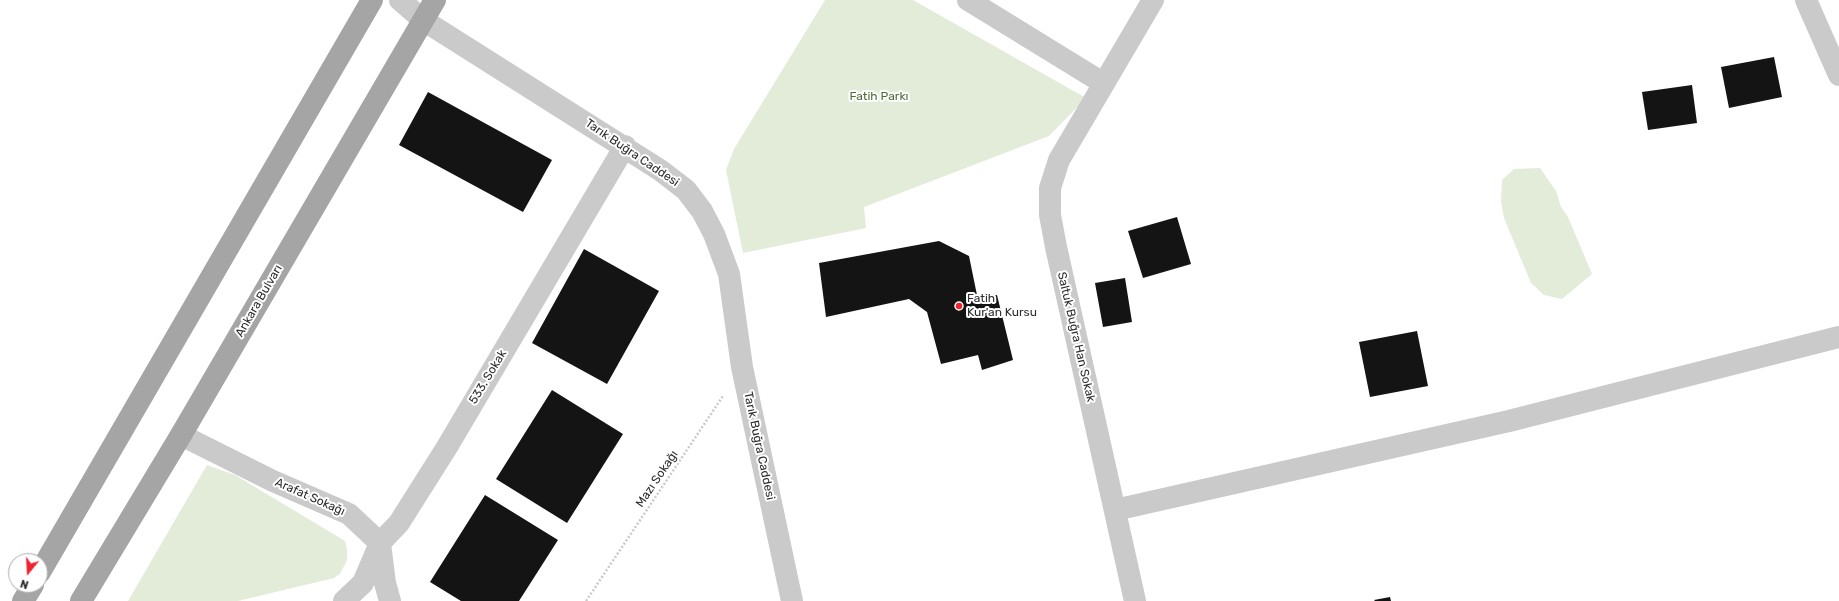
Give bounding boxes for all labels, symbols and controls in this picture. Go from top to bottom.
park label: Fatih Parkı [850,90,908,104]
street label: Tarık Buğra Caddesi [582,116,682,190]
street label: Ankara Bulvarı [233,262,285,340]
street label: Saltuk Buğra Han Sokak [1054,271,1098,403]
place label: Fatih Kur'an Kursu [967,292,1037,320]
marker: Fatih Kur'an Kursu [954,301,964,311]
street label: 533. Sokak [466,347,510,407]
street label: Tarık Buğra Caddesi [741,391,777,501]
street label: Mazı Sokağı [633,448,681,510]
street label: Arafat Sokağı [273,475,347,519]
north arrow [8,553,48,593]
text: N [19,577,30,591]

